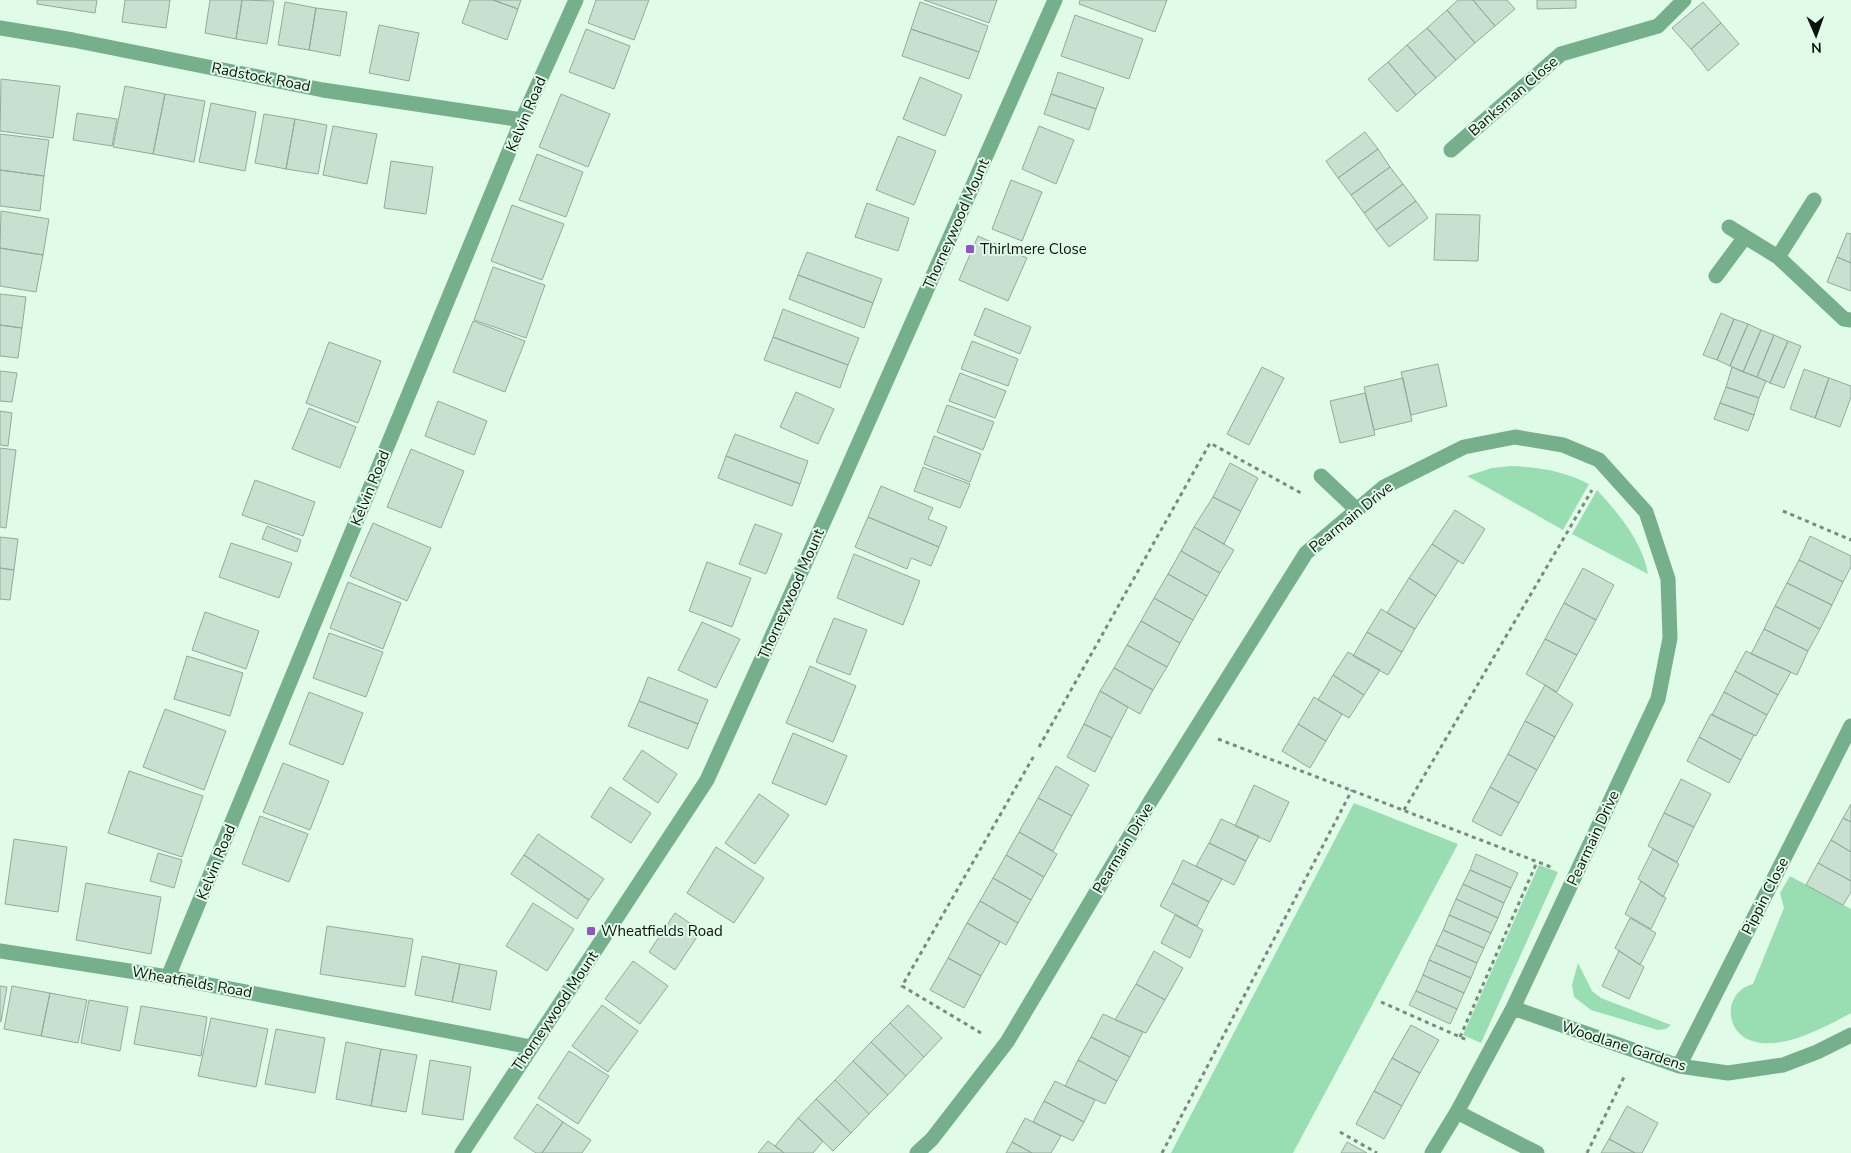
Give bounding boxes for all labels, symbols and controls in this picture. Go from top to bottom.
north arrow [1791,10,1841,60]
text: N [1811,38,1822,57]
street label: Banksman Close [1464,52,1562,140]
street label: Radstock Road [210,58,312,96]
street label: Kelvin Road [501,73,551,155]
street label: Thorneywood Mount [918,155,994,292]
place label: Thirlmere Close [980,239,1087,259]
marker: Thirlmere Close [964,243,976,255]
street label: Kelvin Road [346,447,394,529]
street label: Pearmain Drive [1305,477,1397,557]
street label: Thorneywood Mount [753,525,829,662]
street label: Pearmain Drive [1562,787,1624,889]
street label: Pearmain Drive [1088,799,1158,897]
street label: Kelvin Road [192,821,240,903]
street label: Pippin Close [1737,854,1793,938]
place label: Wheatfields Road [601,921,723,941]
marker: Wheatfields Road [585,925,597,937]
street label: Thorneywood Mount [507,946,603,1075]
street label: Wheatfields Road [130,962,254,1002]
street label: Woodlane Gardens [1559,1016,1689,1076]

